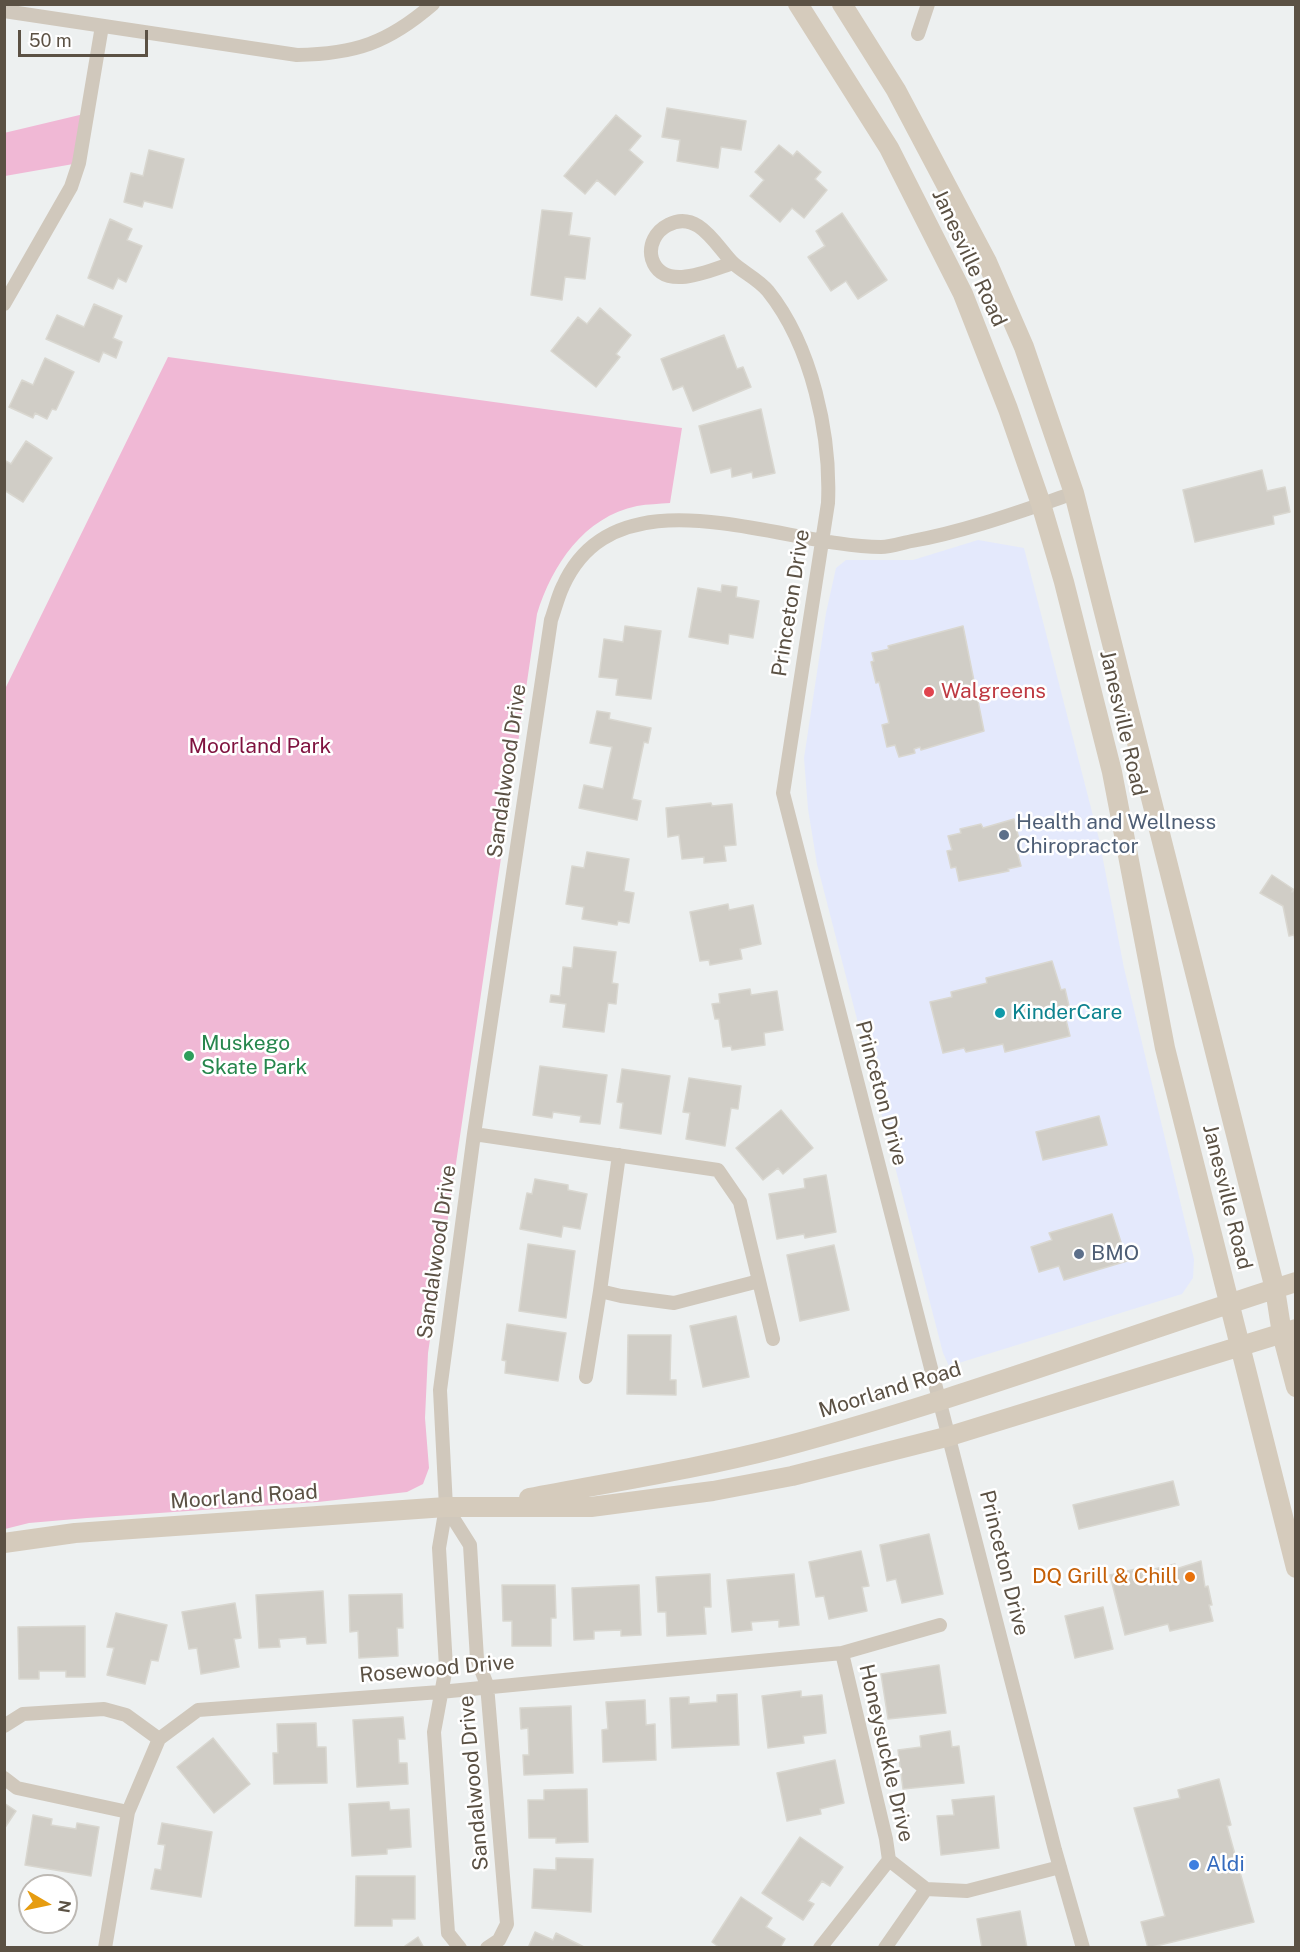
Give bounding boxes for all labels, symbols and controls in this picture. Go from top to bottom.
scale bar [21,18,152,56]
text: 50 m [29,30,72,51]
street label: Janesville Road [926,185,1012,331]
street label: Princeton Drive [767,527,815,679]
street label: Janesville Road [1094,648,1152,798]
place label: Walgreens [941,679,1046,705]
street label: Sandalwood Drive [482,682,532,860]
marker: Walgreens [922,685,936,699]
park label: Moorland Park [189,734,331,760]
place label: Health and Wellness Chiropractor [1016,810,1216,860]
marker: Health and Wellness Chiropractor [997,828,1011,842]
place label: KinderCare [1012,1000,1122,1026]
marker: KinderCare [993,1006,1007,1020]
street label: Princeton Drive [850,1018,912,1168]
place label: Muskego Skate Park [201,1031,307,1081]
marker: Muskego Skate Park [182,1049,196,1063]
street label: Janesville Road [1197,1122,1257,1272]
street label: Sandalwood Drive [412,1163,462,1341]
place label: BMO [1091,1241,1139,1267]
marker: BMO [1072,1247,1086,1261]
street label: Moorland Road [816,1356,964,1424]
street label: Moorland Road [169,1479,319,1515]
street label: Princeton Drive [974,1488,1034,1638]
place label: DQ Grill & Chill [1032,1564,1178,1590]
marker: DQ Grill & Chill [1183,1570,1197,1584]
street label: Rosewood Drive [358,1650,516,1688]
street label: Honeysuckle Drive [853,1662,919,1844]
street label: Sandalwood Drive [454,1694,494,1872]
place label: Aldi [1206,1852,1245,1878]
marker: Aldi [1187,1858,1201,1872]
north arrow [18,1874,78,1934]
text: N [54,1899,75,1914]

